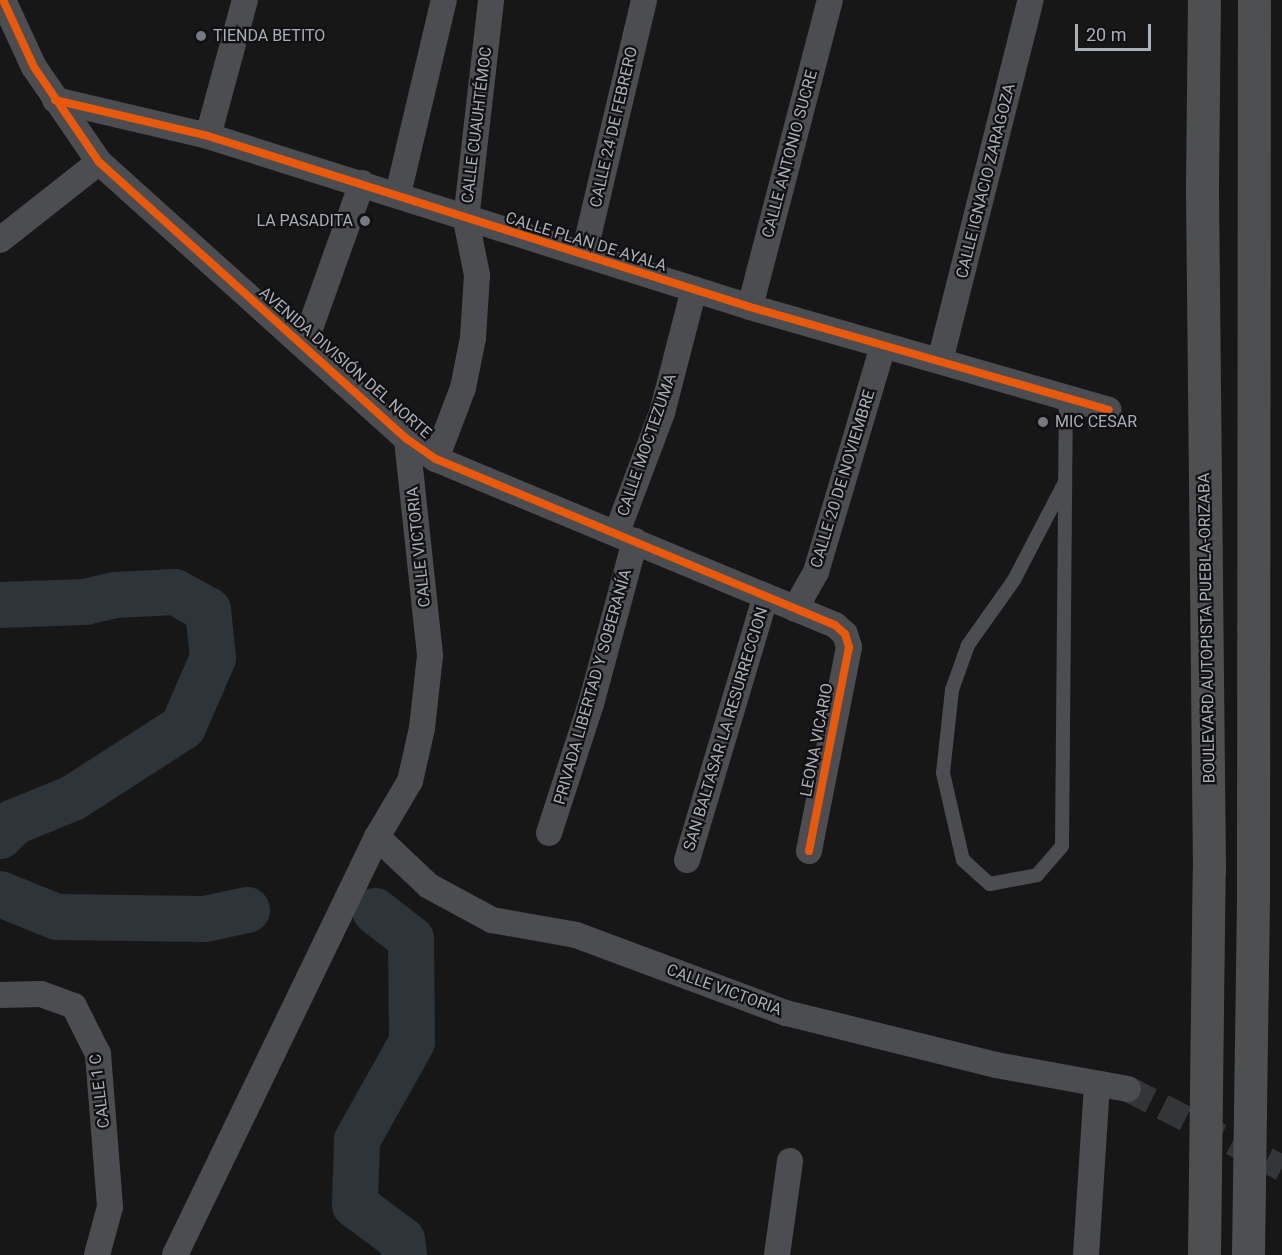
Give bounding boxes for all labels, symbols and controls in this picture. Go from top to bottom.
scale bar [1078,12,1154,50]
text: 20 m [1086,24,1126,45]
place label: TIENDA BETITO [213,26,325,46]
marker: TIENDA BETITO [194,29,208,43]
street label: CALLE 24 DE FEBRERO [586,45,642,209]
street label: CALLE CUAUHTÉMOC [458,46,496,204]
street label: CALLE ANTONIO SUCRE [758,68,822,240]
street label: CALLE IGNACIO ZARAGOZA [952,82,1020,280]
street label: CALLE PLAN DE AYALA [503,208,669,276]
place label: LA PASADITA [256,211,353,231]
marker: LA PASADITA [358,214,372,228]
street label: AVENIDA DIVISIÓN DEL NORTE [255,283,435,443]
street label: CALLE MOCTEZUMA [614,371,680,519]
street label: CALLE 20 DE NOVIEMBRE [807,388,879,570]
place label: MIC CESAR [1055,412,1137,432]
marker: MIC CESAR [1036,415,1050,429]
street label: BOULEVARD AUTOPISTA PUEBLA-ORIZABA [1195,473,1219,783]
street label: CALLE VICTORIA [403,486,435,608]
street label: PRIVADA LIBERTAD Y SOBERANÍA [550,567,636,807]
street label: SAN BALTASAR LA RESURRECCION [680,605,772,853]
street label: LEONA VICARIO [797,682,837,798]
street label: CALLE VICTORIA [664,960,784,1020]
street label: CALLE 1 C [86,1053,114,1129]

